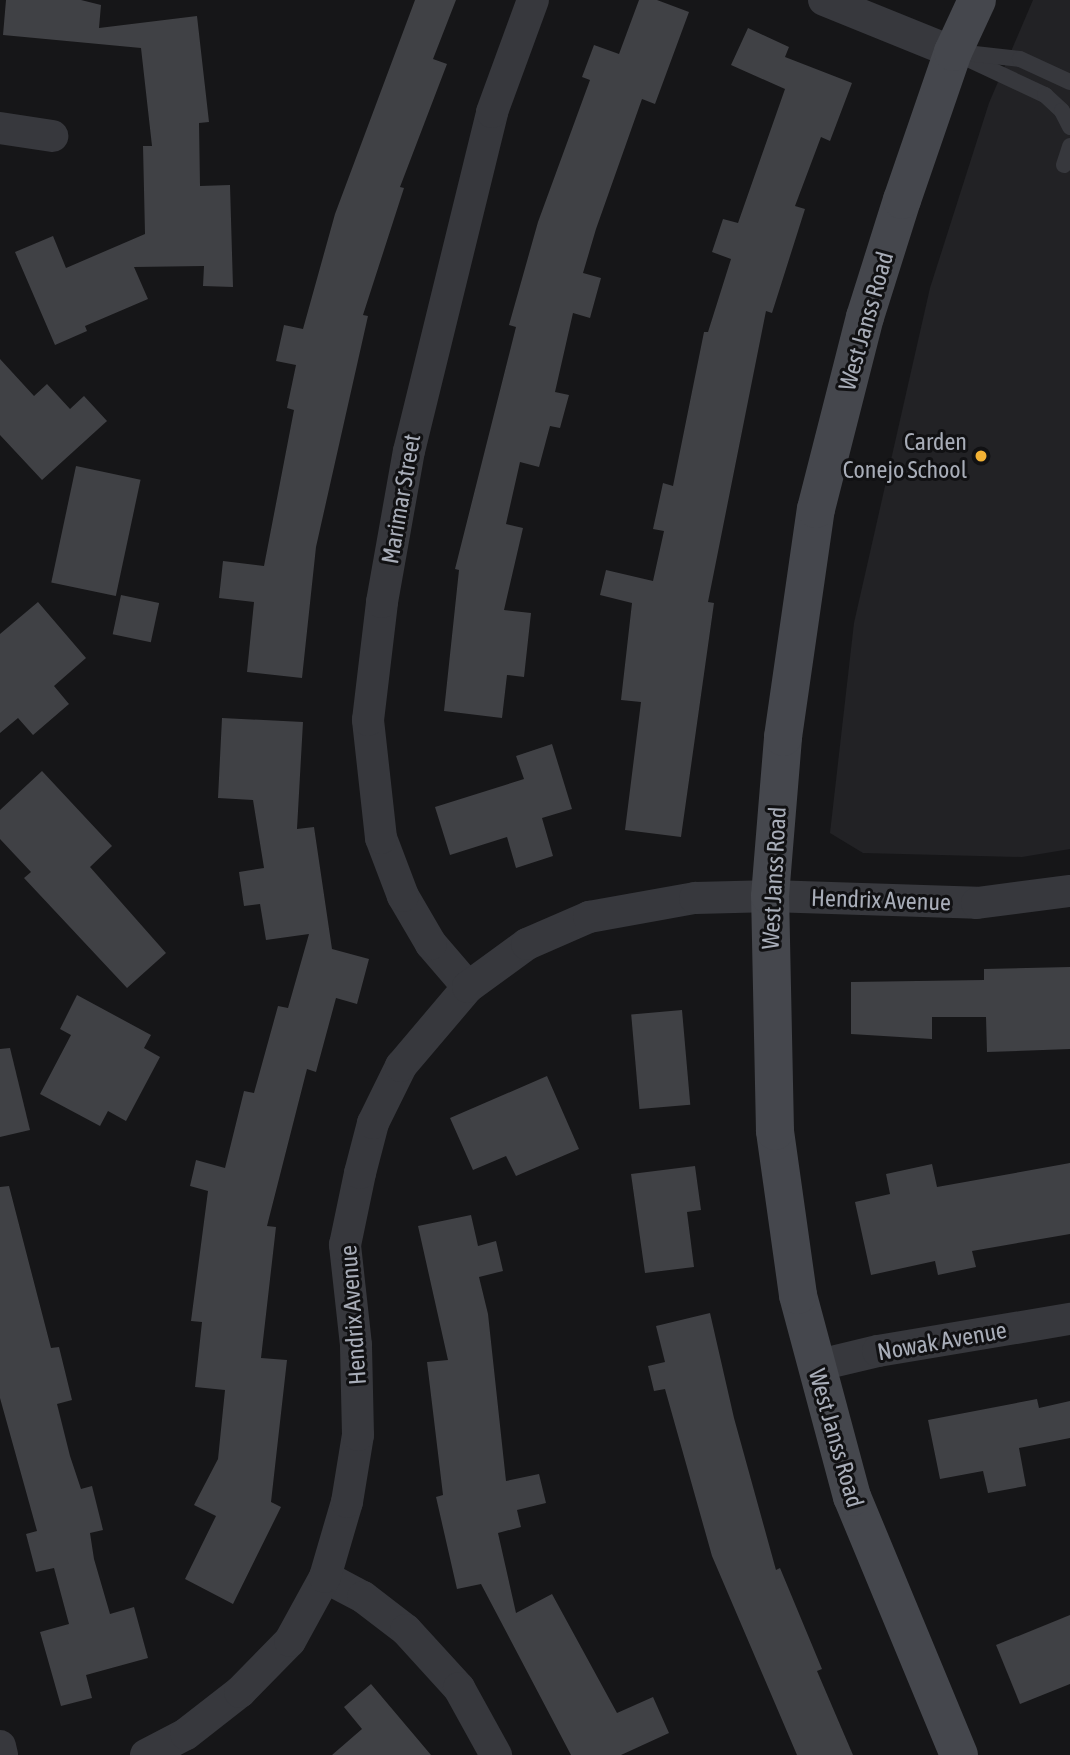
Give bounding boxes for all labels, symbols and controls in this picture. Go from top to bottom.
street label: West Janss Road [832,248,900,394]
place label: Carden Conejo School [843,428,967,484]
street label: Marimar Street [375,432,427,566]
marker: Carden Conejo School [973,448,989,464]
street label: West Janss Road [756,806,792,950]
street label: Hendrix Avenue [811,883,951,917]
street label: Hendrix Avenue [334,1244,372,1386]
street label: Nowak Avenue [875,1315,1009,1367]
street label: West Janss Road [802,1365,870,1511]

